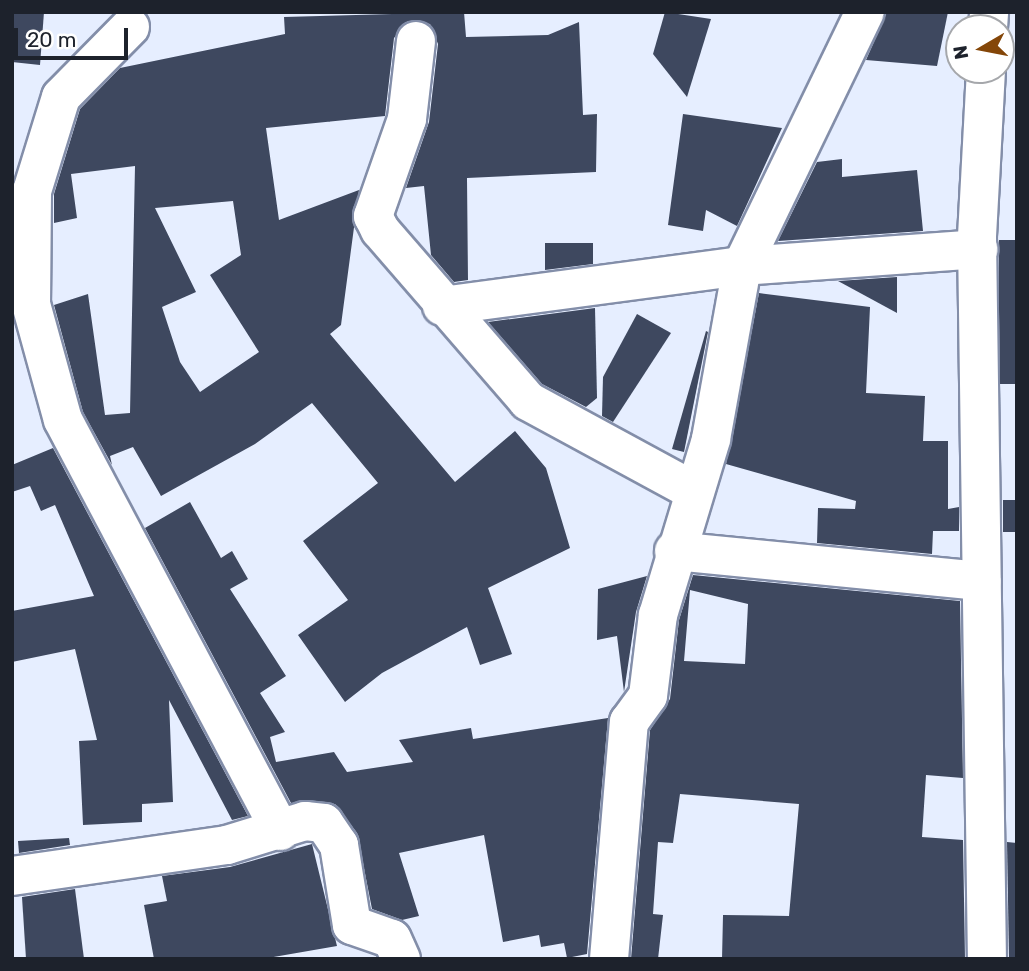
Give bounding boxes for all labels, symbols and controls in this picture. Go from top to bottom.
scale bar [18,14,131,58]
north arrow [945,14,1015,84]
text: 20 m [27,27,76,52]
text: N [948,44,973,61]

